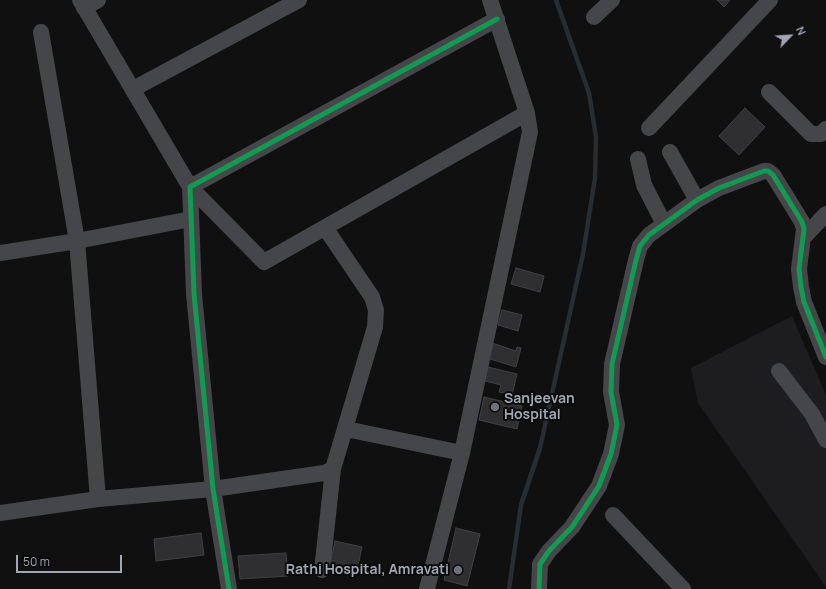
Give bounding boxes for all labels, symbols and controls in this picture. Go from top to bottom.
north arrow [770,16,810,56]
text: N [793,24,810,37]
place label: Sanjeevan Hospital [504,391,575,424]
marker: Sanjeevan Hospital [489,401,501,413]
scale bar [18,547,124,573]
text: 50 m [23,553,50,570]
place label: Rathi Hospital, Amravati [286,562,449,578]
marker: Rathi Hospital, Amravati [452,564,464,576]

